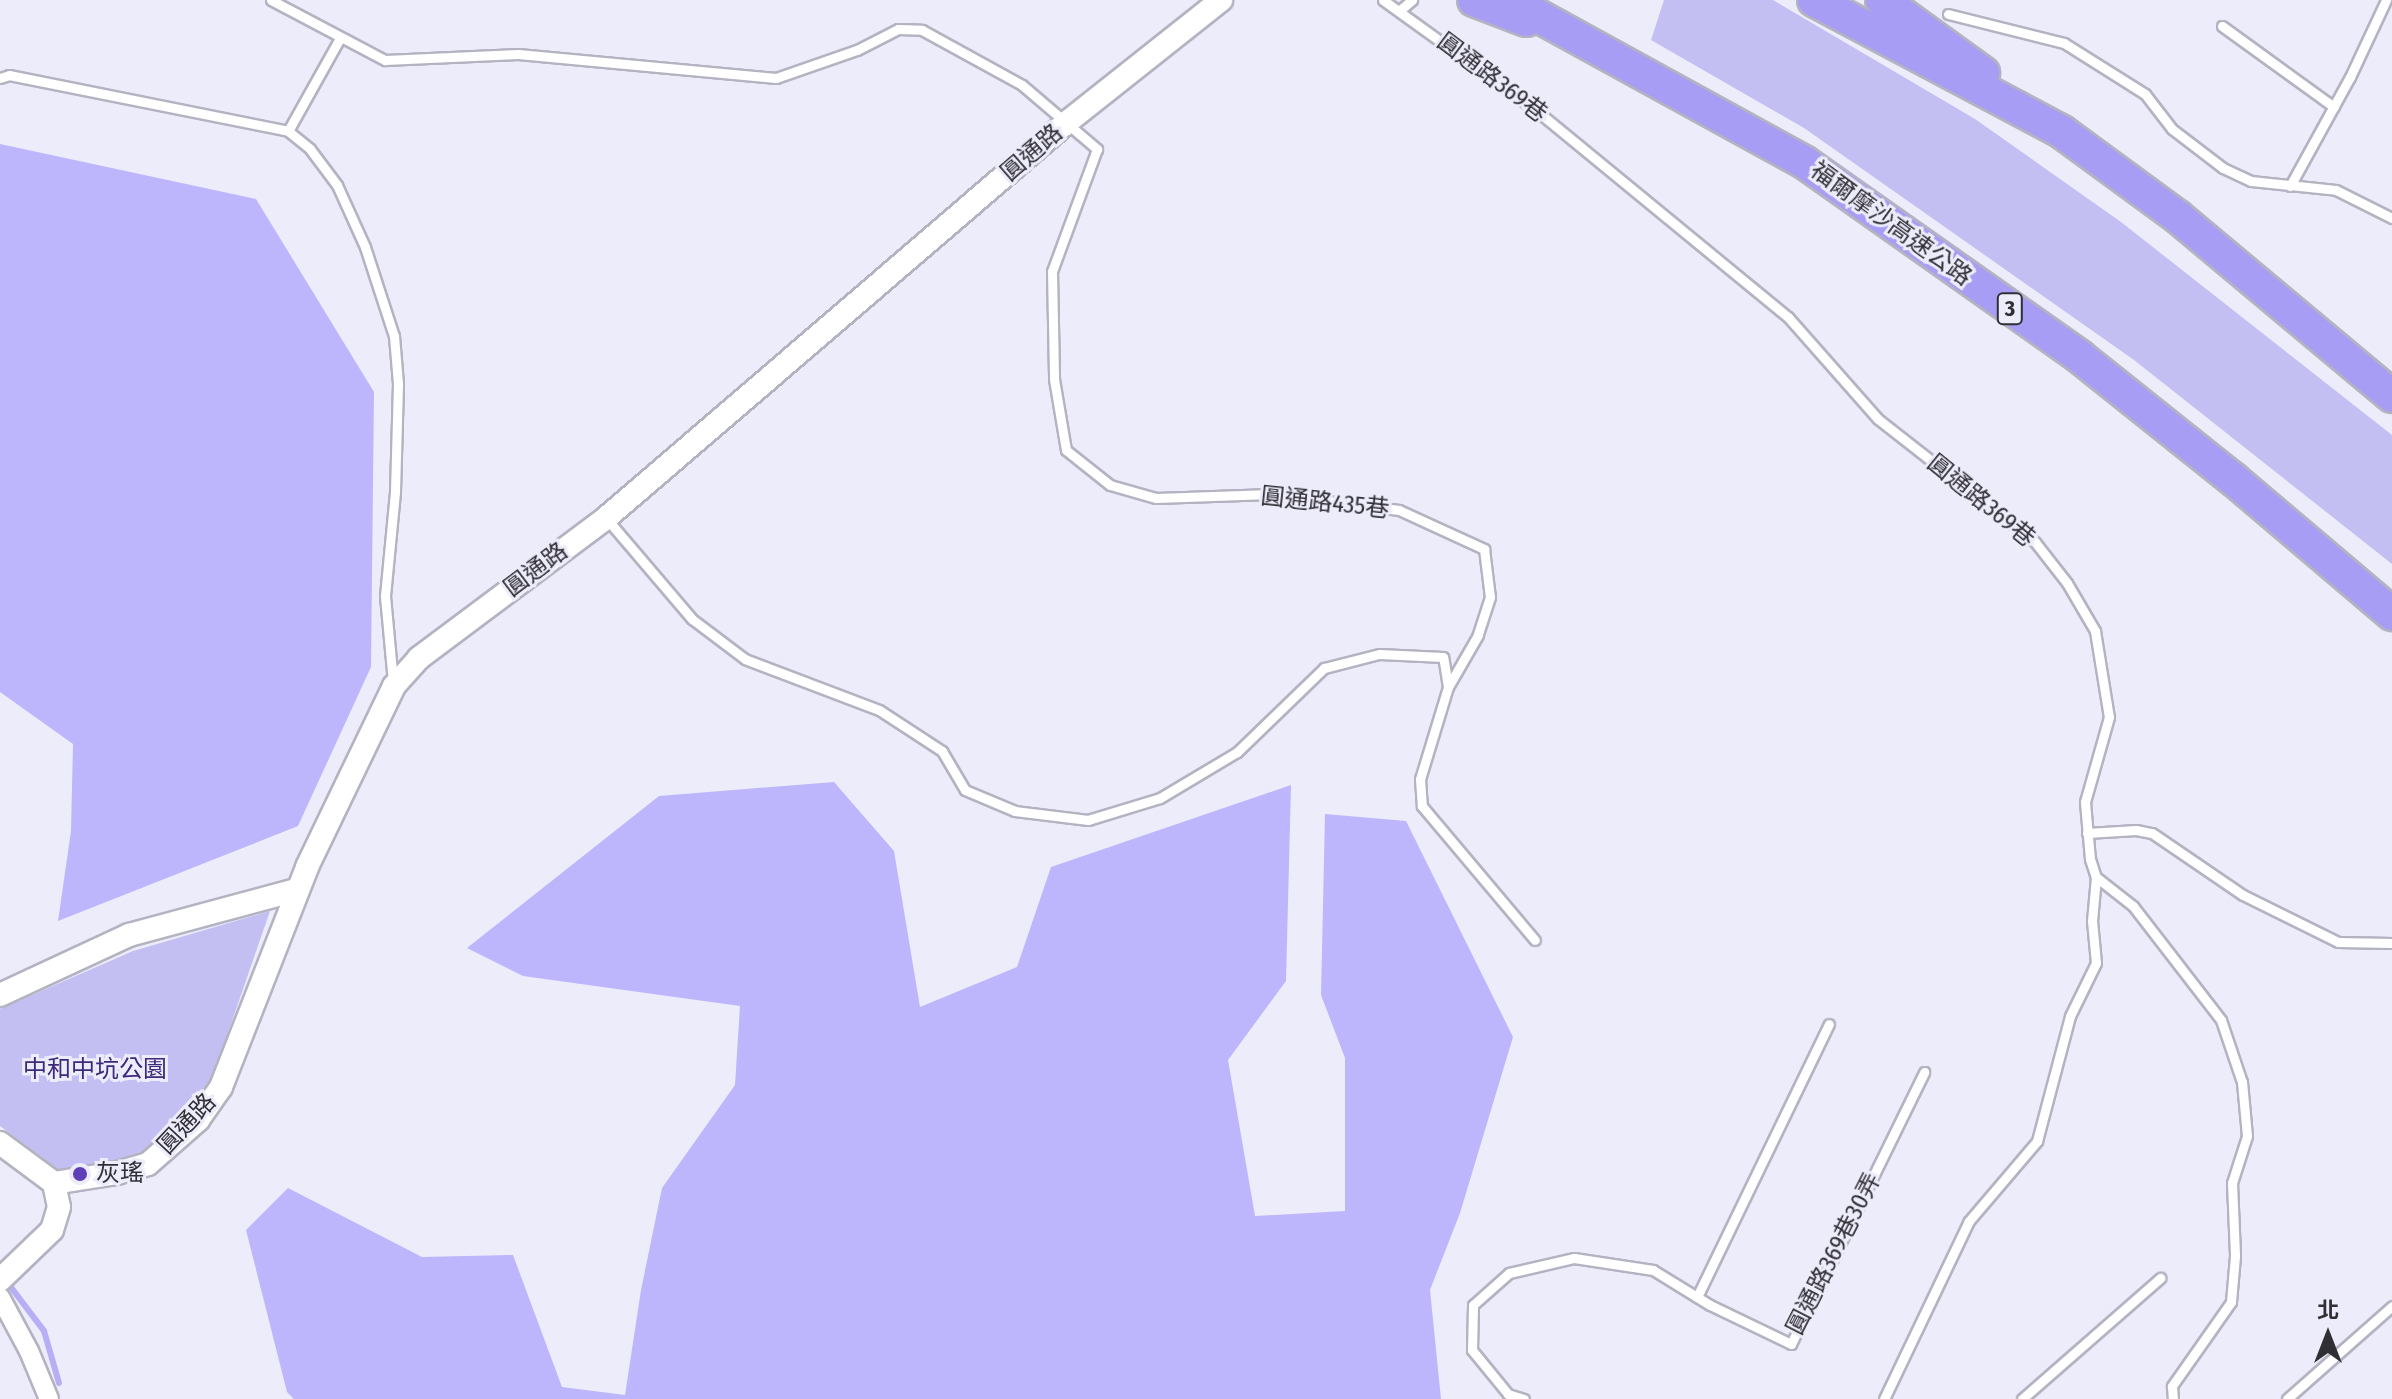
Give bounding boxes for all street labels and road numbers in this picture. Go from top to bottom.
street label: 圓通路369巷 [1431,27,1553,129]
street label: 圓通路 [995,119,1069,187]
street label: 福爾摩沙高速公路 [1805,156,1977,292]
road number: 3 [1996,291,2024,327]
street label: 圓通路369巷 [1921,449,2041,553]
street label: 圓通路435巷 [1259,482,1391,524]
street label: 圓通路 [499,537,573,603]
street label: 圓通路 [152,1088,222,1160]
street label: 圓通路369巷30弄 [1781,1168,1887,1340]

